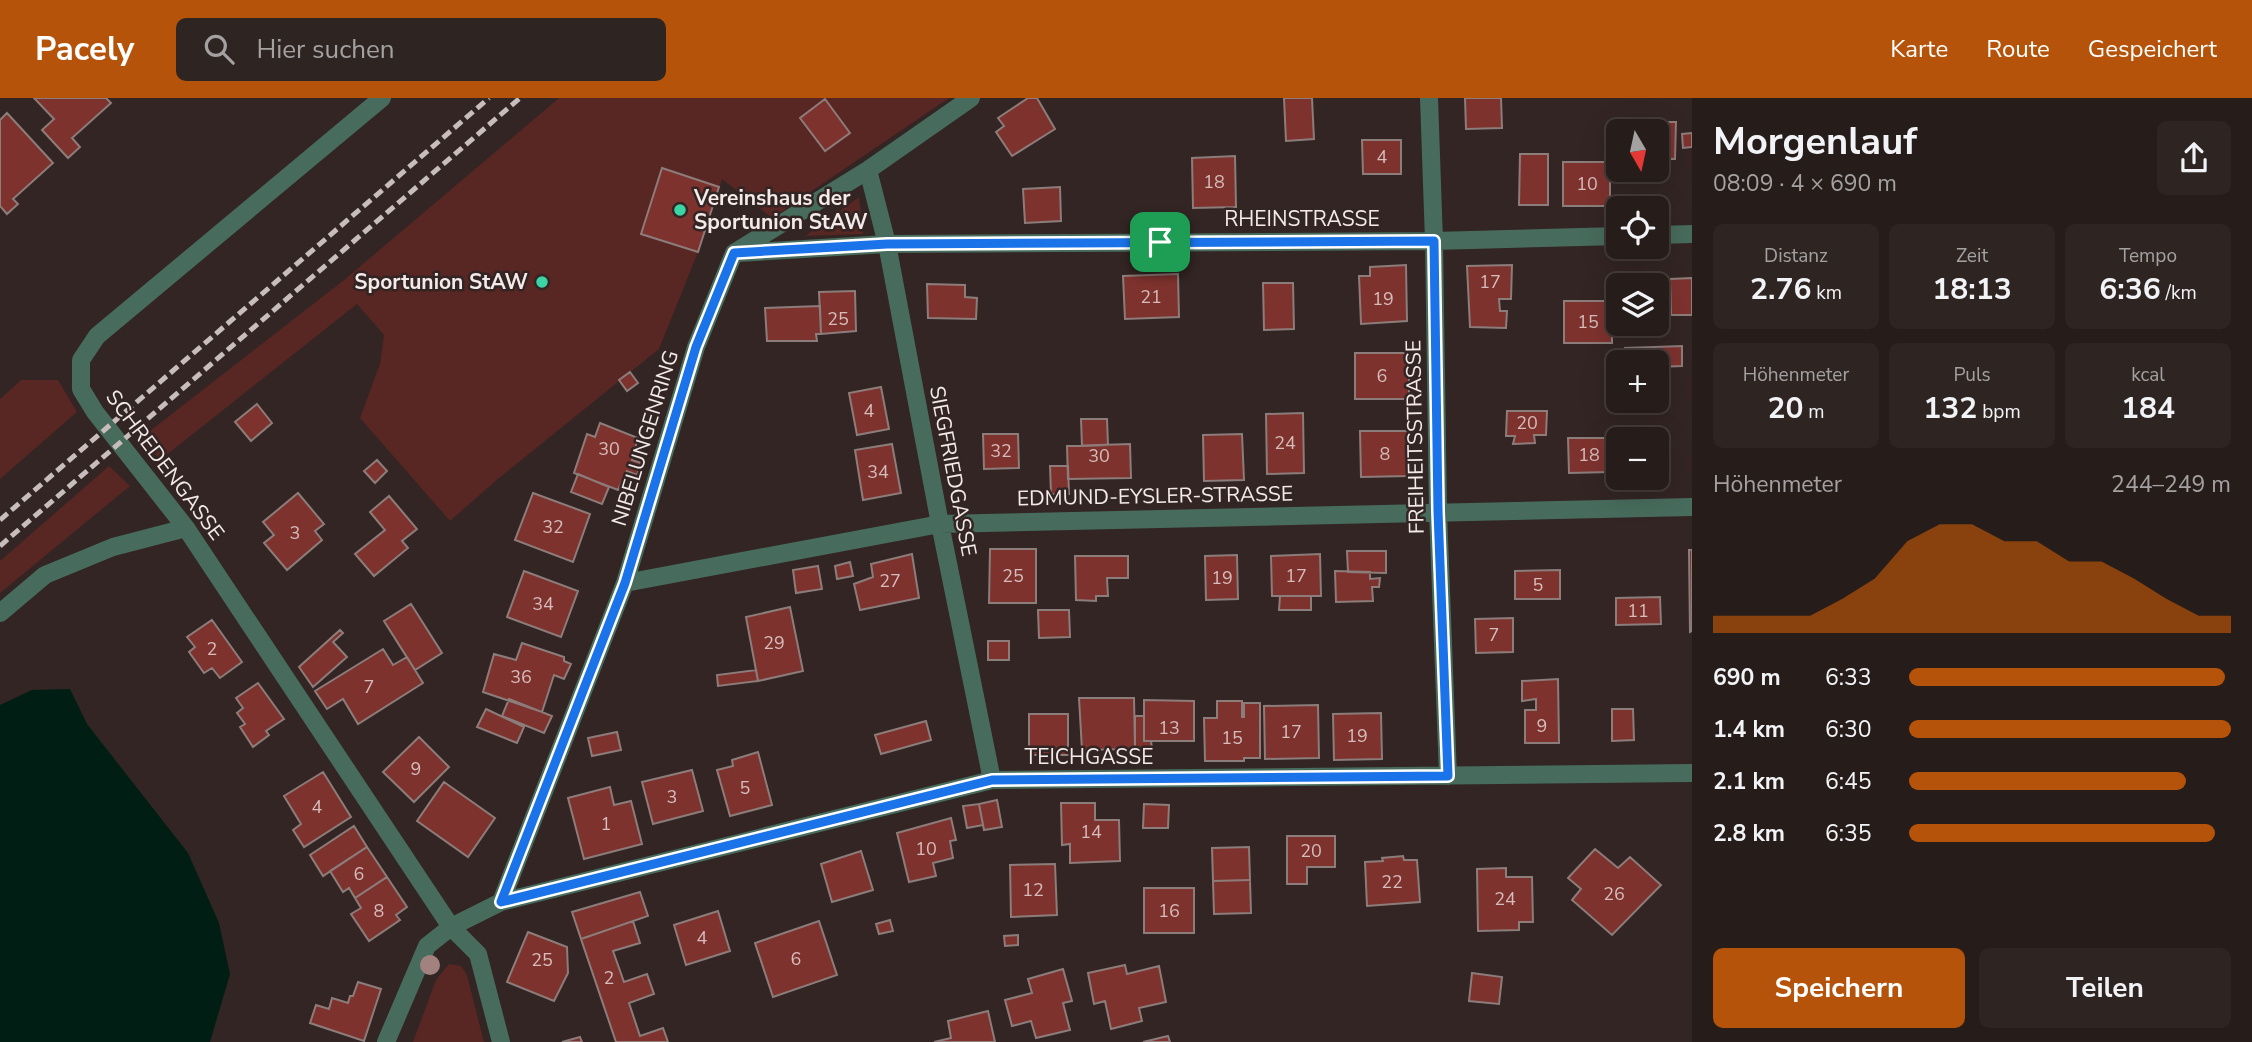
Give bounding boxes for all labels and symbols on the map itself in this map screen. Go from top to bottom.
north arrow [1606,119,1670,182]
house number: 4 [1377,145,1388,169]
house number: 18 [1203,170,1225,194]
house number: 10 [1576,172,1598,196]
place label: Vereinshaus der Sportunion StAW [693,184,868,236]
marker: Vereinshaus der Sportunion StAW [672,202,688,218]
street label: RHEINSTRASSE [1224,205,1380,233]
pin [1130,212,1190,272]
place label: Sportunion StAW [354,268,528,296]
house number: 17 [1479,270,1501,294]
marker: Sportunion StAW [534,274,550,290]
house number: 21 [1140,285,1162,309]
house number: 19 [1372,287,1394,311]
house number: 25 [827,307,849,331]
house number: 15 [1577,310,1599,334]
street label: FREIHEITSSTRASSE [1399,340,1431,534]
street label: NIBELUNGENRING [605,347,685,529]
house number: 6 [1377,364,1387,388]
street label: SIEGFRIEDGASSE [923,383,983,559]
street label: SCHREDENGASSE [99,384,231,546]
house number: 4 [864,399,875,423]
house number: 20 [1516,411,1538,435]
house number: 24 [1274,431,1296,455]
house number: 30 [598,437,620,461]
house number: 32 [990,439,1012,463]
house number: 8 [1380,442,1390,466]
house number: 18 [1578,443,1600,467]
house number: 30 [1088,444,1110,468]
house number: 34 [867,460,889,484]
street label: EDMUND-EYSLER-STRASSE [1017,480,1293,512]
house number: 32 [542,515,564,539]
house number: 3 [290,521,300,545]
house number: 25 [1002,564,1024,588]
house number: 17 [1285,564,1307,588]
house number: 19 [1211,566,1233,590]
house number: 27 [879,569,901,593]
house number: 5 [1533,573,1543,597]
house number: 34 [532,592,554,616]
house number: 11 [1627,599,1649,623]
house number: 7 [1489,623,1499,647]
house number: 29 [763,631,785,655]
house number: 2 [207,637,217,661]
house number: 36 [510,665,532,689]
house number: 7 [364,675,374,699]
house number: 9 [1537,714,1547,738]
house number: 13 [1158,716,1180,740]
house number: 17 [1280,720,1302,744]
house number: 19 [1346,724,1368,748]
house number: 15 [1221,726,1243,750]
street label: TEICHGASSE [1025,743,1153,771]
house number: 9 [411,757,421,781]
house number: 5 [740,776,750,800]
house number: 3 [667,785,677,809]
house number: 4 [312,795,323,819]
house number: 1 [601,812,611,836]
house number: 14 [1080,820,1102,844]
house number: 10 [915,837,937,861]
house number: 20 [1300,839,1322,863]
house number: 6 [354,862,364,886]
house number: 22 [1381,870,1403,894]
house number: 12 [1022,878,1044,902]
house number: 26 [1603,882,1625,906]
house number: 24 [1494,887,1516,911]
house number: 8 [374,899,384,923]
house number: 16 [1158,899,1180,923]
house number: 4 [697,926,708,950]
house number: 6 [791,947,801,971]
house number: 25 [531,948,553,972]
house number: 2 [604,966,614,990]

